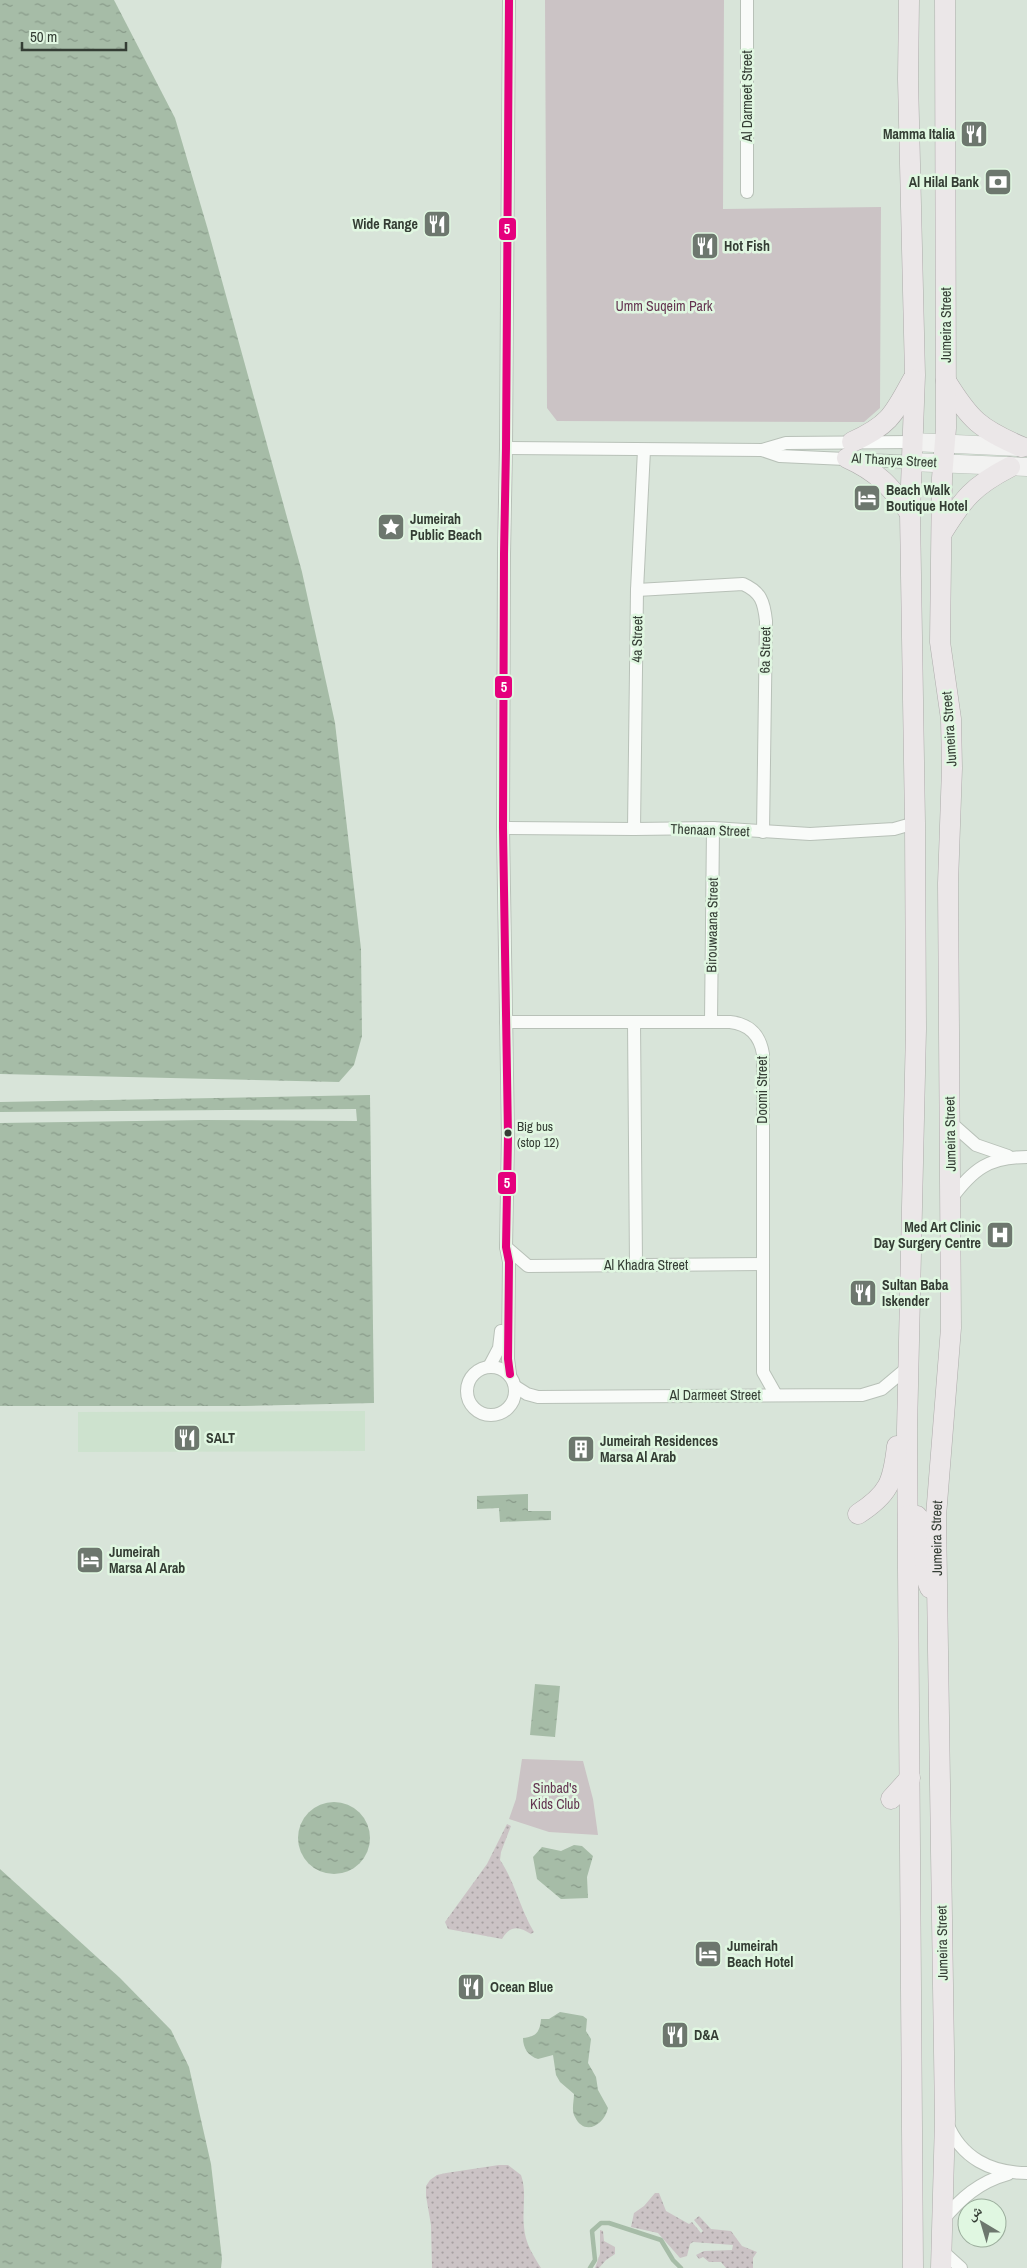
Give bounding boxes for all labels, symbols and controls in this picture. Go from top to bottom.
scale bar [22,20,126,52]
text: 50 m [30,26,57,47]
street label: Al Darmeet Street [738,50,756,143]
restaurant icon: Mamma Italia [959,119,989,149]
place label: Mamma Italia [883,125,956,143]
bank icon: Al Hilal Bank [983,167,1013,197]
place label: Al Hilal Bank [909,173,980,191]
restaurant icon: Wide Range [422,209,452,239]
place label: Wide Range [352,215,418,233]
line badge: 5 [498,217,517,241]
text: 5 [504,220,511,238]
restaurant icon: Hot Fish [690,231,720,261]
place label: Hot Fish [724,237,770,255]
street label: Jumeira Street [937,287,955,363]
park label: Umm Suqeim Park [616,297,713,315]
street label: Al Thanya Street [850,449,937,471]
place label: Beach Walk Boutique Hotel [886,481,968,515]
hotel icon: Beach Walk Boutique Hotel [852,483,882,513]
place label: Jumeirah Public Beach [410,510,482,544]
place icon: Jumeirah Public Beach [376,512,406,542]
street label: 4a Street [628,616,646,662]
street label: 6a Street [756,627,774,673]
line badge: 5 [494,675,513,699]
text: 5 [501,678,508,696]
street label: Jumeira Street [937,691,961,767]
street label: Thenaan Street [670,820,750,840]
street label: Birouwaana Street [702,877,722,973]
street label: Doomi Street [753,1056,771,1124]
street label: Jumeira Street [940,1096,960,1172]
place label: Big bus (stop 12) [517,1118,560,1151]
marker: Big bus (stop 12) [503,1128,513,1138]
line badge: 5 [497,1171,517,1195]
text: 5 [504,1174,511,1192]
place label: Med Art Clinic Day Surgery Centre [874,1218,981,1252]
hospital icon: Med Art Clinic Day Surgery Centre [985,1220,1015,1250]
street label: Al Khadra Street [603,1256,688,1274]
place label: Sultan Baba Iskender [882,1276,949,1310]
restaurant icon: Sultan Baba Iskender [848,1278,878,1308]
street label: Al Darmeet Street [668,1386,761,1404]
restaurant icon: SALT [172,1423,202,1453]
place label: SALT [206,1429,235,1447]
place label: Jumeirah Residences Marsa Al Arab [600,1432,718,1466]
building icon: Jumeirah Residences Marsa Al Arab [566,1434,596,1464]
street label: Jumeira Street [927,1500,946,1576]
place label: Jumeirah Marsa Al Arab [109,1543,185,1577]
hotel icon: Jumeirah Marsa Al Arab [75,1545,105,1575]
park label: Sinbad's Kids Club [530,1779,580,1813]
street label: Jumeira Street [932,1905,952,1981]
place label: Jumeirah Beach Hotel [727,1937,793,1971]
hotel icon: Jumeirah Beach Hotel [693,1939,723,1969]
restaurant icon: Ocean Blue [456,1972,486,2002]
place label: Ocean Blue [490,1978,553,1996]
restaurant icon: D&A [660,2020,690,2050]
place label: D&A [694,2026,720,2044]
north arrow [957,2198,1007,2248]
text: ش [963,2201,986,2224]

